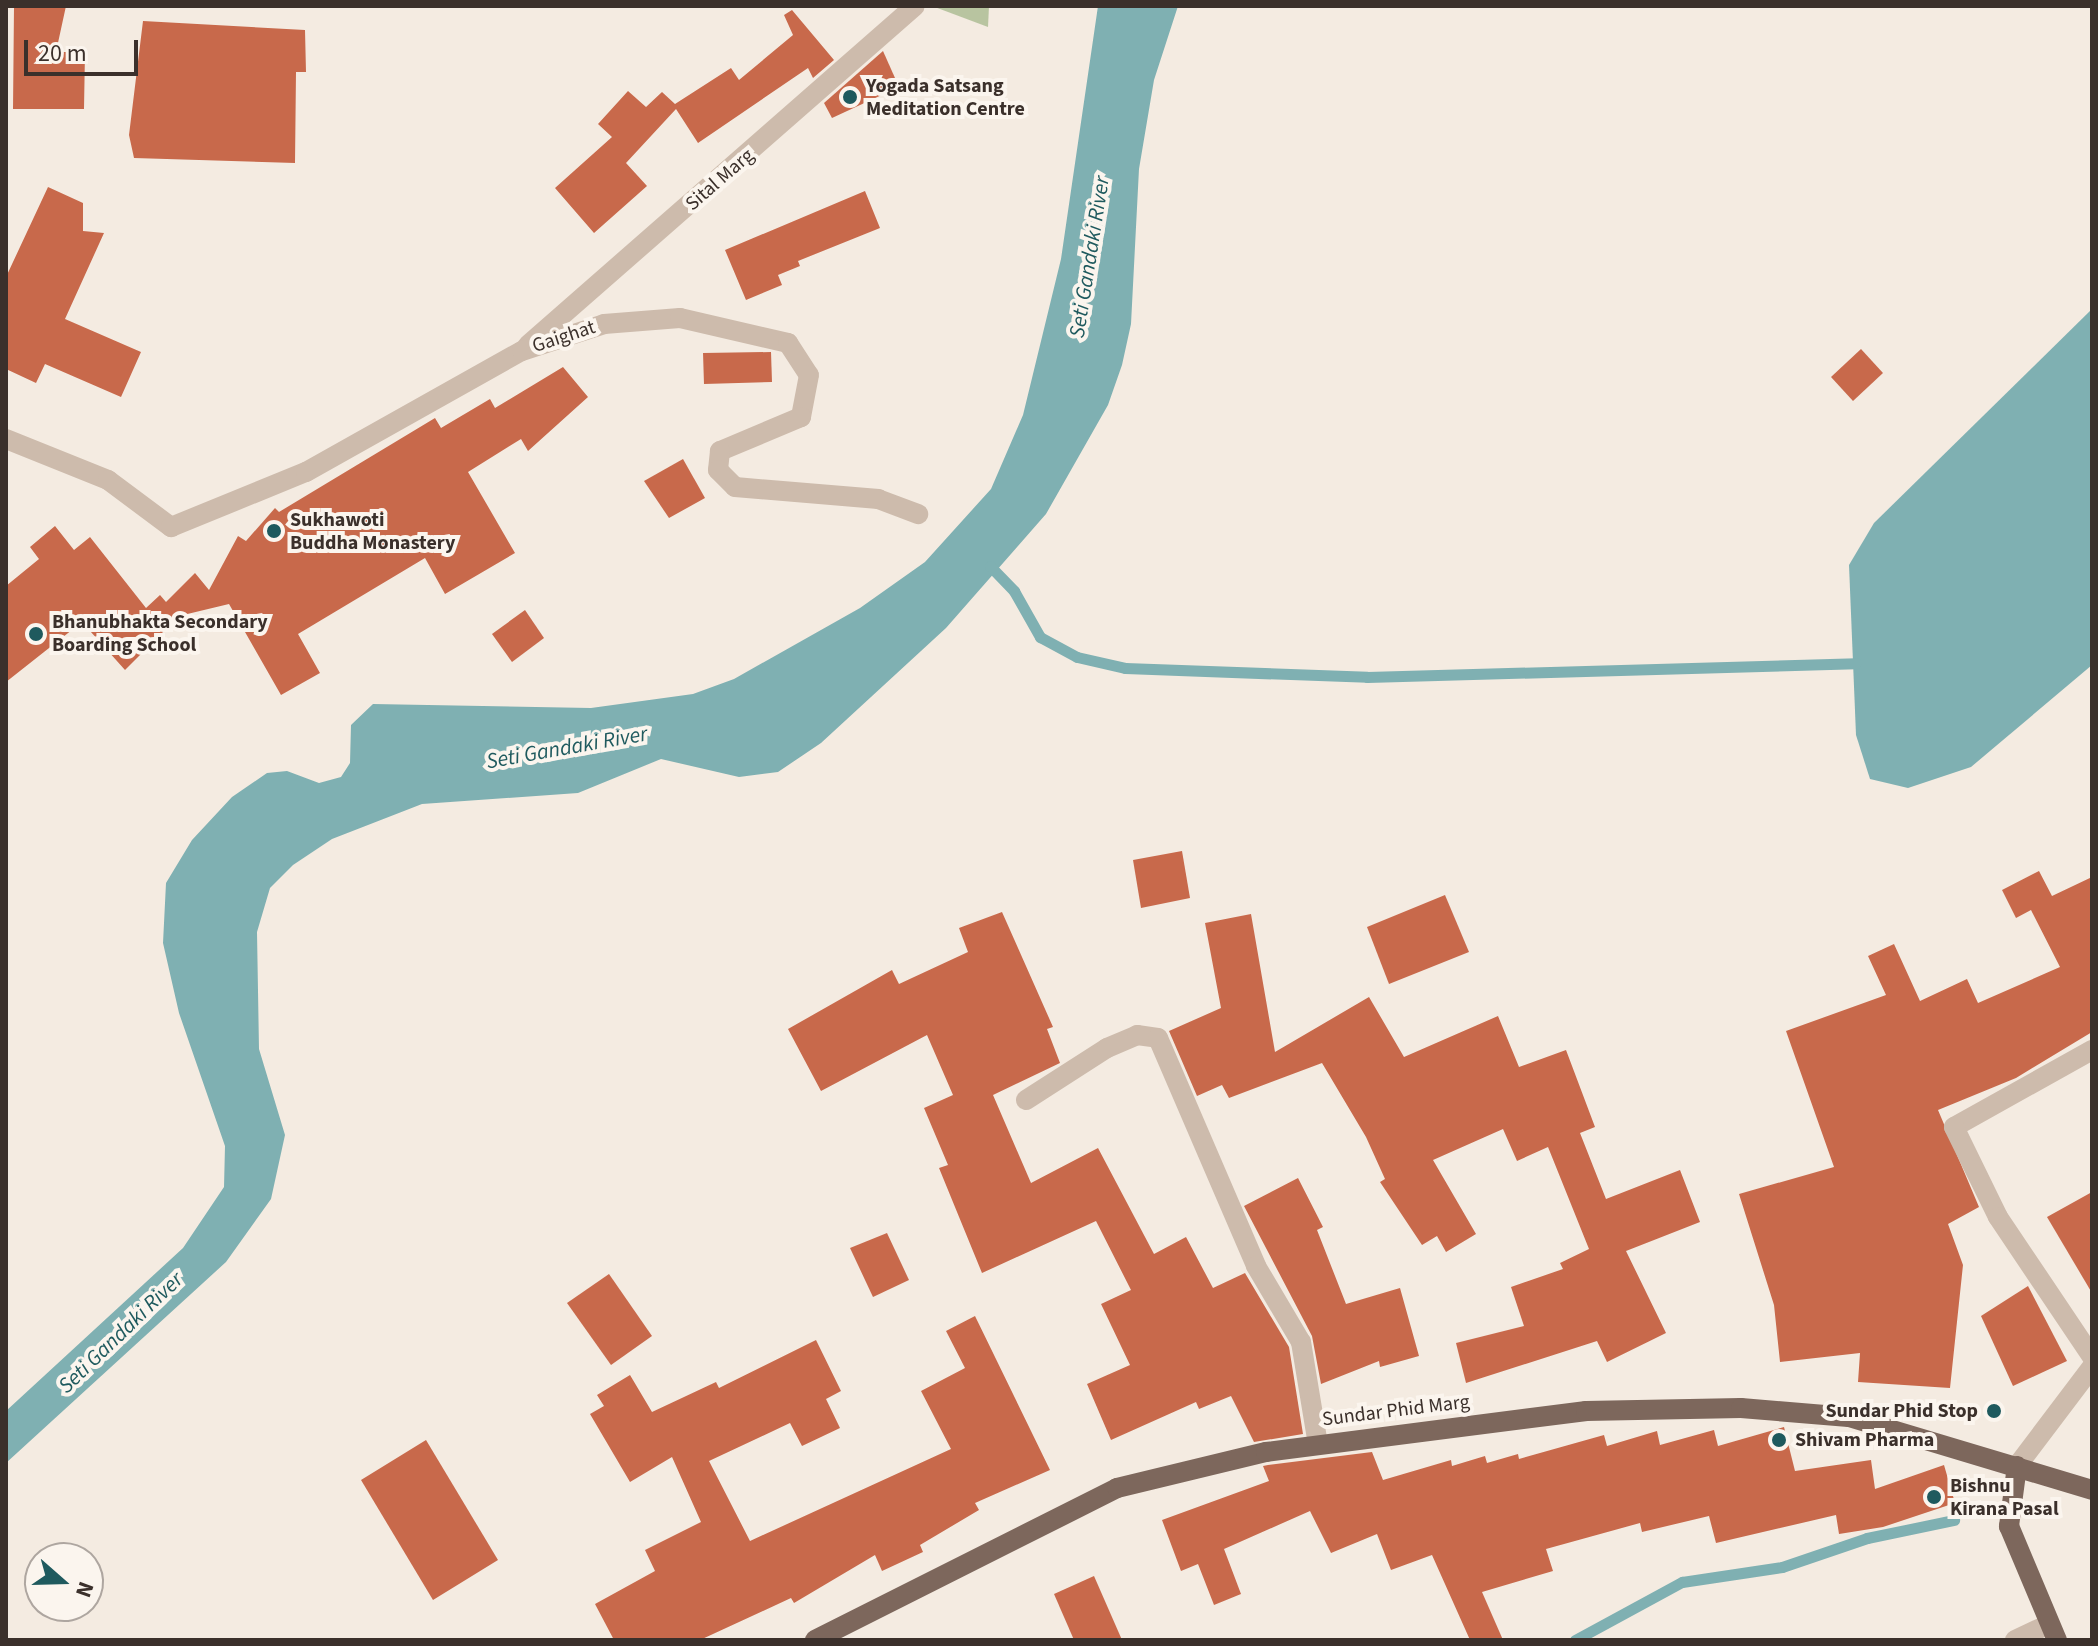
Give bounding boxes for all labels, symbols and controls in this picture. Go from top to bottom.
scale bar [28,24,142,74]
text: 20 m [38,36,87,71]
place label: Yogada Satsang Meditation Centre [866,74,1025,121]
marker: Yogada Satsang Meditation Centre [841,88,859,106]
street label: Sital Marg [681,144,759,216]
water label: Seti Gandaki River [1064,174,1116,340]
street label: Gaighat [529,316,599,358]
place label: Sukhawoti Buddha Monastery [290,508,455,555]
marker: Sukhawoti Buddha Monastery [265,522,283,540]
place label: Bhanubhakta Secondary Boarding School [52,610,268,657]
marker: Bhanubhakta Secondary Boarding School [27,625,45,643]
water label: Seti Gandaki River [484,721,650,775]
water label: Seti Gandaki River [53,1267,189,1399]
street label: Sundar Phid Marg [1321,1390,1471,1432]
place label: Sundar Phid Stop [1825,1399,1978,1423]
marker: Sundar Phid Stop [1985,1402,2003,1420]
place label: Shivam Pharma [1795,1428,1934,1452]
marker: Shivam Pharma [1770,1431,1788,1449]
place label: Bishnu Kirana Pasal [1950,1474,2059,1521]
marker: Bishnu Kirana Pasal [1925,1488,1943,1506]
north arrow [24,1542,104,1622]
text: N [67,1577,102,1602]

